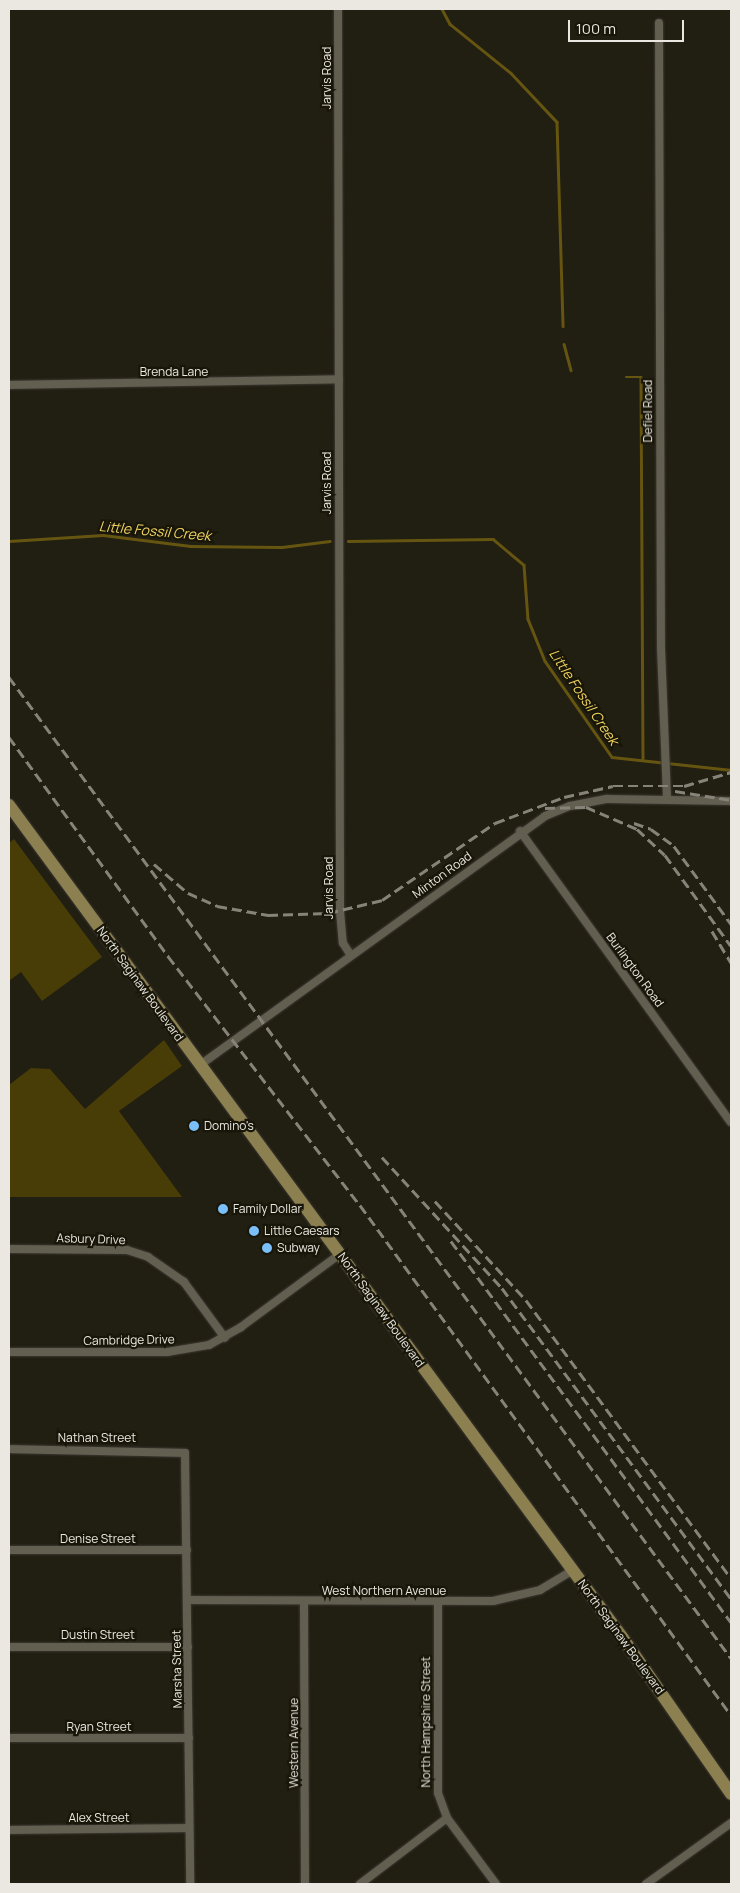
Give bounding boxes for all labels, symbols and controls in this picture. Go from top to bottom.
scale bar [570,10,686,42]
text: 100 m [576,18,616,39]
street label: Jarvis Road [320,47,334,109]
street label: Brenda Lane [140,365,208,379]
street label: Defiel Road [641,380,655,442]
street label: Jarvis Road [320,452,334,514]
water label: Little Fossil Creek [98,518,212,544]
water label: Little Fossil Creek [546,646,622,748]
street label: Minton Road [410,849,474,901]
street label: Jarvis Road [322,857,336,919]
street label: North Saginaw Boulevard [94,924,186,1044]
street label: Burlington Road [603,930,667,1010]
place label: Domino's [204,1119,254,1133]
marker: Domino's [188,1120,200,1132]
place label: Family Dollar [233,1202,302,1216]
marker: Family Dollar [217,1203,229,1215]
place label: Little Caesars [264,1224,340,1238]
marker: Little Caesars [248,1225,260,1237]
street label: Asbury Drive [56,1231,126,1247]
place label: Subway [277,1241,320,1255]
marker: Subway [261,1242,273,1254]
street label: North Saginaw Boulevard [335,1250,427,1370]
street label: Cambridge Drive [83,1332,175,1348]
street label: Nathan Street [58,1431,136,1445]
street label: Denise Street [60,1532,136,1546]
street label: North Saginaw Boulevard [575,1577,667,1697]
street label: West Northern Avenue [322,1584,446,1598]
street label: Dustin Street [61,1628,135,1642]
street label: Marsha Street [169,1630,185,1708]
street label: North Hampshire Street [419,1656,433,1788]
street label: Western Avenue [287,1698,301,1788]
street label: Ryan Street [66,1720,132,1734]
street label: Alex Street [68,1811,130,1825]

